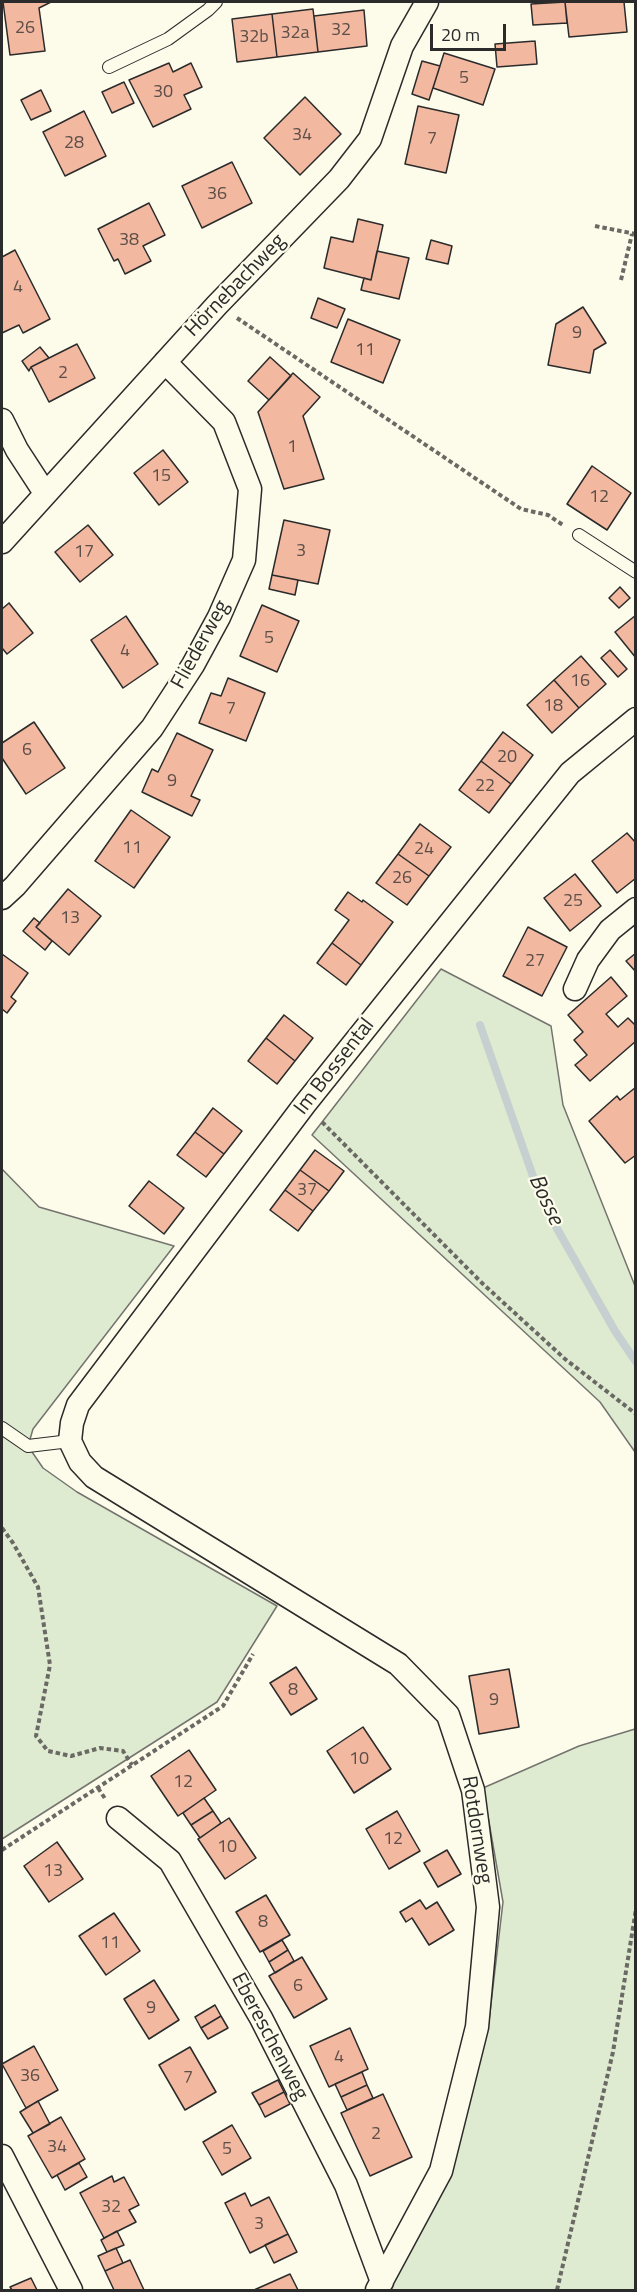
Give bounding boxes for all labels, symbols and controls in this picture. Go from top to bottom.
scale bar [433,12,510,50]
house number: 26 [15,18,35,40]
house number: 32 [331,20,351,42]
text: 20 m [441,21,480,48]
house number: 32a [280,23,310,45]
house number: 32b [239,27,269,49]
house number: 5 [459,68,469,90]
house number: 30 [153,82,173,104]
house number: 34 [292,125,312,147]
house number: 7 [427,129,437,151]
house number: 28 [64,133,84,155]
house number: 36 [207,184,227,206]
street label: Hörnebachweg [181,229,291,343]
house number: 38 [119,230,139,252]
house number: 4 [13,277,23,299]
house number: 9 [572,323,582,345]
house number: 11 [355,340,375,362]
house number: 2 [58,363,68,385]
house number: 1 [287,437,297,459]
house number: 15 [151,466,171,488]
house number: 12 [589,487,609,509]
house number: 3 [296,541,306,563]
house number: 17 [74,542,94,564]
street label: Fliederweg [166,596,236,694]
house number: 5 [264,628,274,650]
house number: 4 [120,641,130,663]
house number: 16 [570,671,590,693]
house number: 18 [543,696,563,718]
house number: 7 [226,699,236,721]
house number: 6 [22,740,32,762]
house number: 20 [497,747,517,769]
house number: 9 [167,771,177,793]
house number: 22 [475,776,495,798]
house number: 11 [122,838,142,860]
house number: 24 [414,839,434,861]
house number: 26 [392,868,412,890]
house number: 25 [563,891,583,913]
house number: 13 [60,908,80,930]
house number: 27 [525,951,545,973]
street label: Im Bossental [290,1014,380,1120]
water label: Bosse [522,1171,568,1229]
house number: 37 [297,1180,317,1202]
house number: 8 [288,1680,298,1702]
house number: 9 [489,1690,499,1712]
house number: 10 [349,1749,369,1771]
house number: 12 [173,1772,193,1794]
street label: Rotdornweg [455,1774,497,1886]
house number: 12 [383,1829,403,1851]
house number: 10 [217,1837,237,1859]
house number: 13 [43,1861,63,1883]
house number: 8 [258,1912,268,1934]
house number: 11 [100,1933,120,1955]
street label: Ebereschenweg [225,1969,313,2105]
house number: 6 [293,1976,303,1998]
house number: 9 [146,1998,156,2020]
house number: 4 [334,2047,344,2069]
house number: 36 [20,2066,40,2088]
house number: 7 [183,2068,193,2090]
house number: 2 [371,2124,381,2146]
house number: 34 [47,2137,67,2159]
house number: 5 [222,2139,232,2161]
house number: 32 [101,2197,121,2219]
house number: 3 [254,2214,264,2236]

